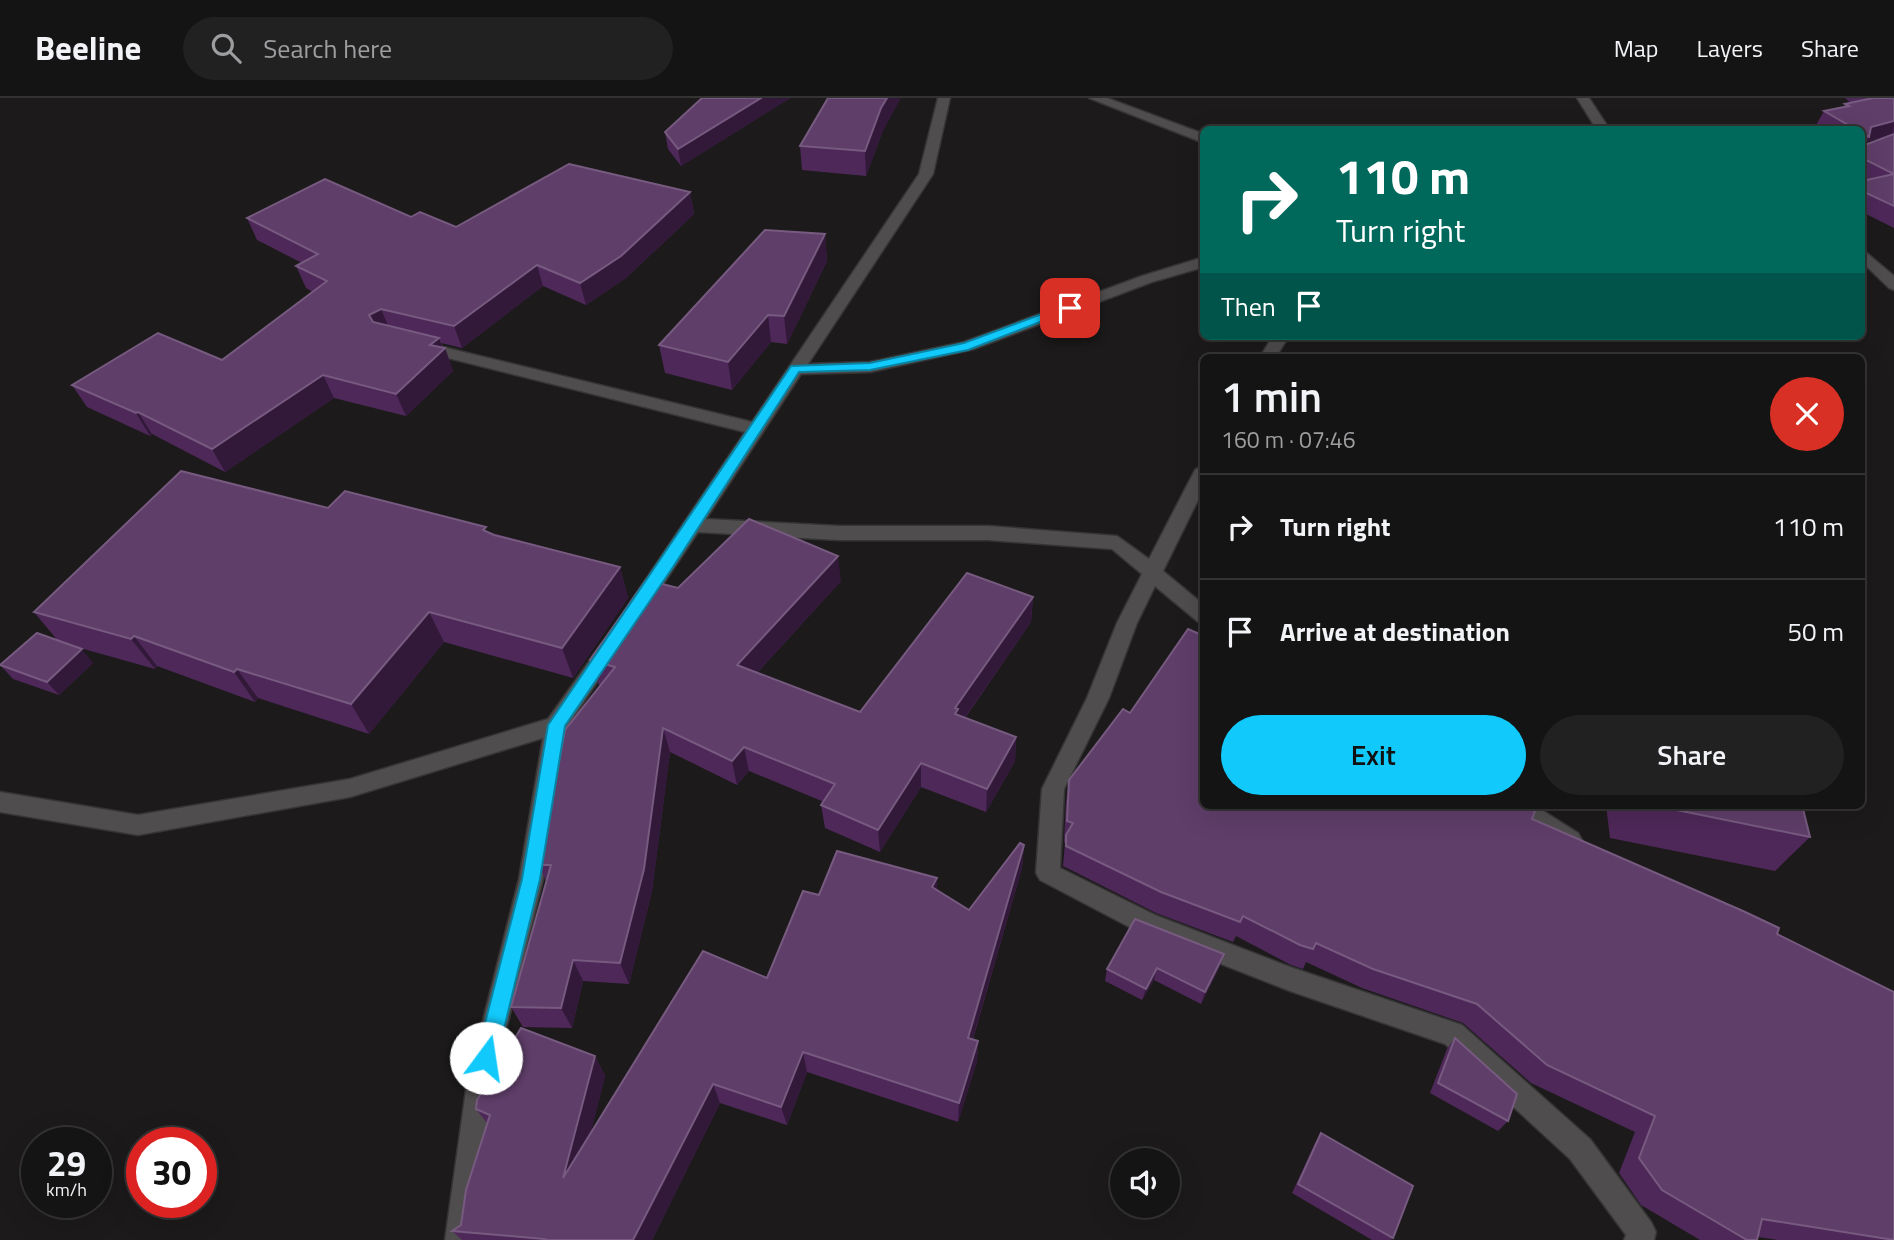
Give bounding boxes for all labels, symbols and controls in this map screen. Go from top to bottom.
search box [183,17,673,80]
text: Beeline [35,23,141,73]
icon: search [207,29,245,67]
text: Search here [263,29,392,68]
text: Map [1614,30,1659,66]
text: Layers [1697,30,1763,66]
text: Share [1801,30,1859,66]
text: 110 m [1336,138,1470,213]
icon: right [1221,154,1312,245]
text: Turn right [1336,206,1465,254]
pin [1040,278,1100,338]
text: Then [1221,287,1276,326]
icon: arrive [1290,287,1328,325]
icon: arrive [1051,289,1089,327]
text: 1 min [1221,364,1322,428]
button: close [1770,377,1844,451]
text: 160 m · 07:46 [1221,422,1356,457]
text: Turn right [1280,507,1391,546]
text: 110 m [1773,507,1844,546]
icon: right [1221,508,1259,546]
text: Arrive at destination [1280,612,1510,651]
text: 50 m [1787,612,1844,651]
icon: arrive [1221,613,1259,651]
button: Exit [1221,715,1526,795]
button: Share [1540,715,1844,795]
position arrow [449,1021,523,1095]
speed limit sign: 30 [126,1127,217,1218]
text: 29 [47,1136,86,1190]
map controls [1110,1148,1180,1218]
button: sound [1110,1148,1180,1218]
text: km/h [46,1176,87,1203]

